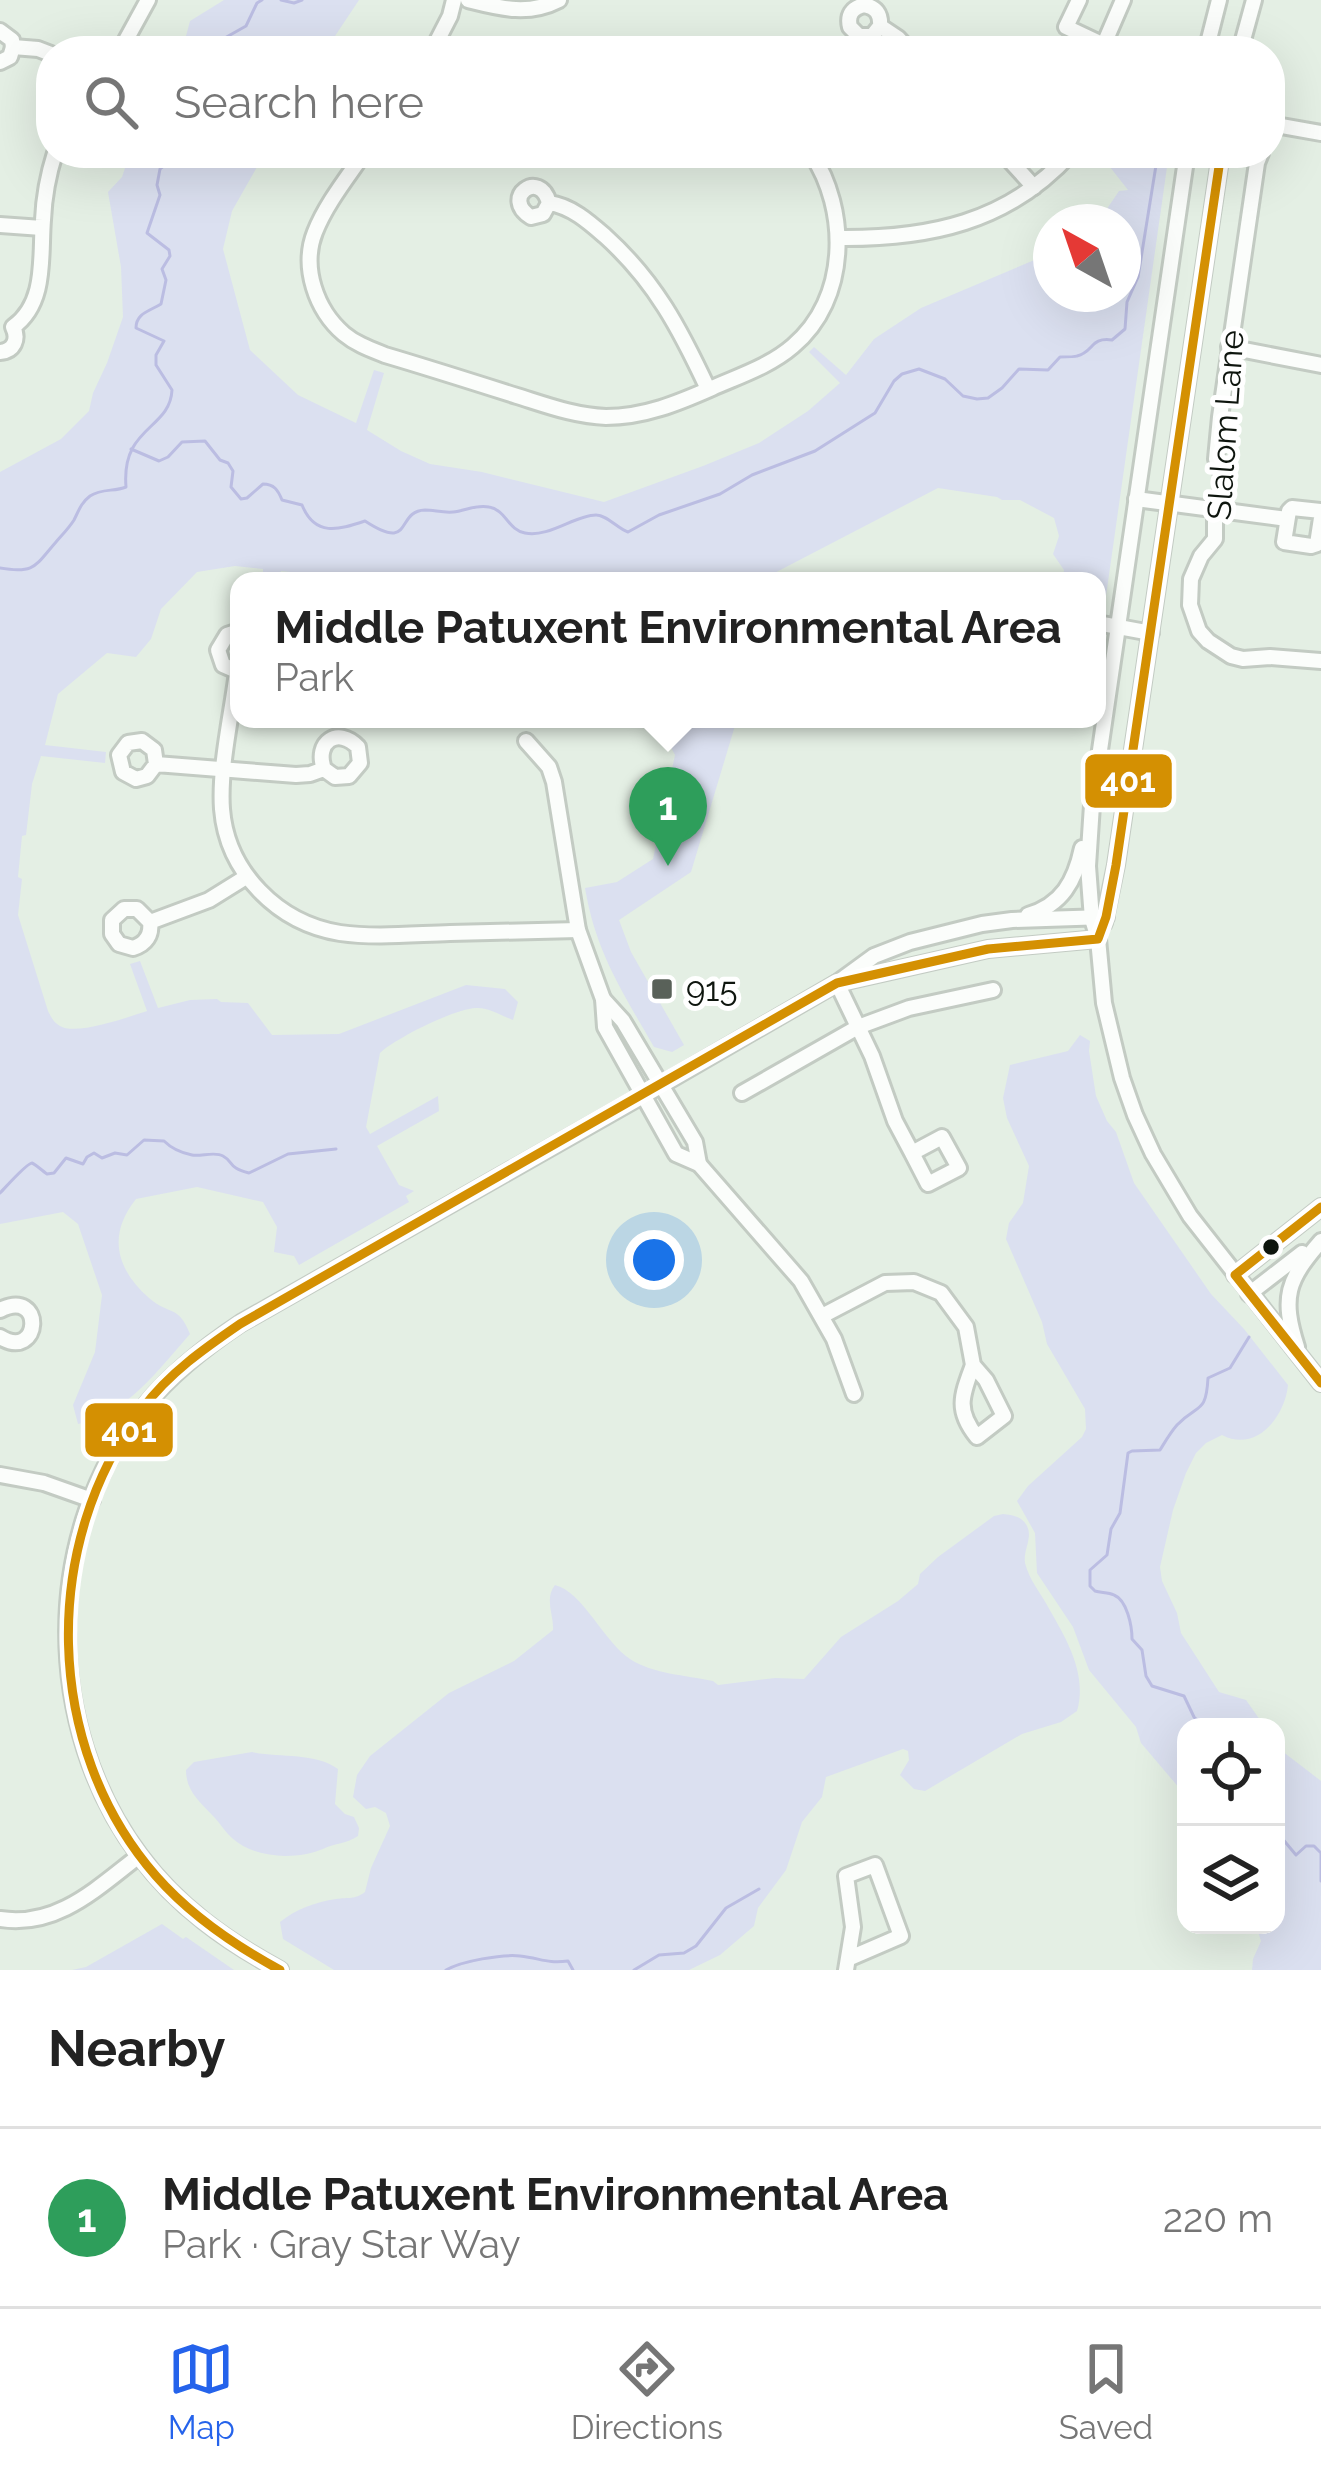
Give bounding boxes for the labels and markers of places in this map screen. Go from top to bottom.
pin: 1 [629,767,707,866]
place label: 915 [686,970,737,1009]
marker: 915 [649,976,675,1002]
unlabelled marker [1260,1236,1282,1258]

